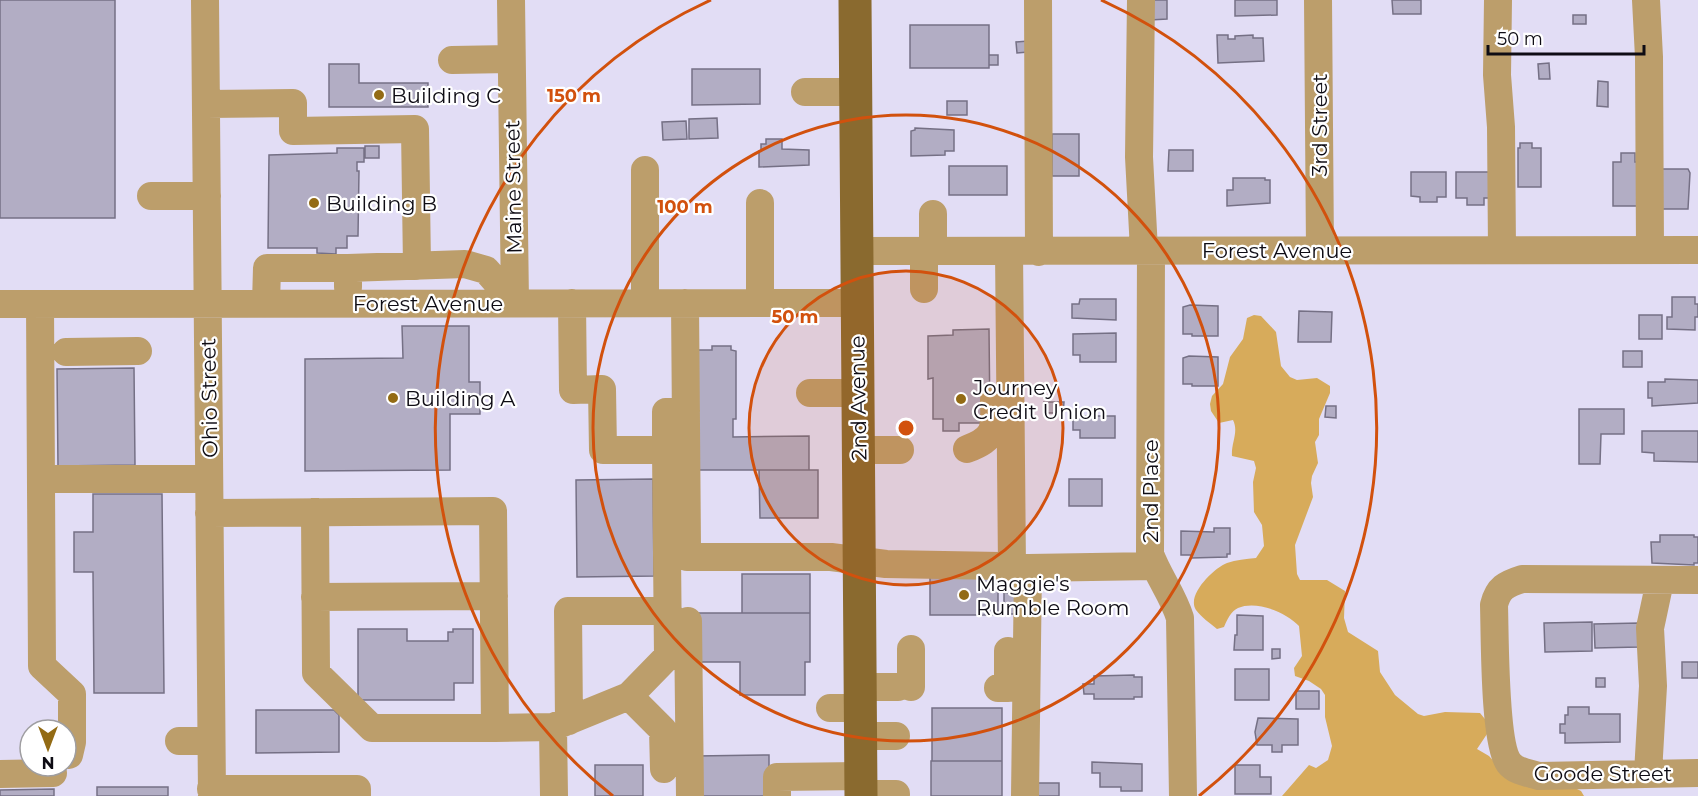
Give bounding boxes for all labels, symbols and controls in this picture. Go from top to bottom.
scale bar [1488,18,1644,56]
text: 50 m [1497,28,1543,50]
street label: 3rd Street [1307,73,1332,177]
place label: Building C [391,83,501,108]
text: 150 m [547,85,601,107]
marker: Building C [372,88,386,102]
street label: Maine Street [499,120,527,254]
place label: Building B [326,191,437,216]
marker: Building B [307,196,321,210]
text: 100 m [657,196,713,218]
street label: Forest Avenue [1202,238,1352,263]
street label: Forest Avenue [353,291,503,316]
text: 50 m [772,306,818,328]
street label: 2nd Avenue [844,335,872,461]
street label: Ohio Street [195,338,223,458]
place label: Journey Credit Union [972,375,1106,424]
place label: Building A [405,386,516,411]
marker: Building A [386,391,400,405]
marker: Journey Credit Union [954,392,968,406]
centre of rings [896,418,916,438]
street label: 2nd Place [1138,439,1163,543]
place label: Maggie's Rumble Room [976,571,1129,620]
marker: Maggie's Rumble Room [957,588,971,602]
north arrow [18,718,78,778]
text: N [42,753,54,772]
street label: Goode Street [1534,761,1672,786]

